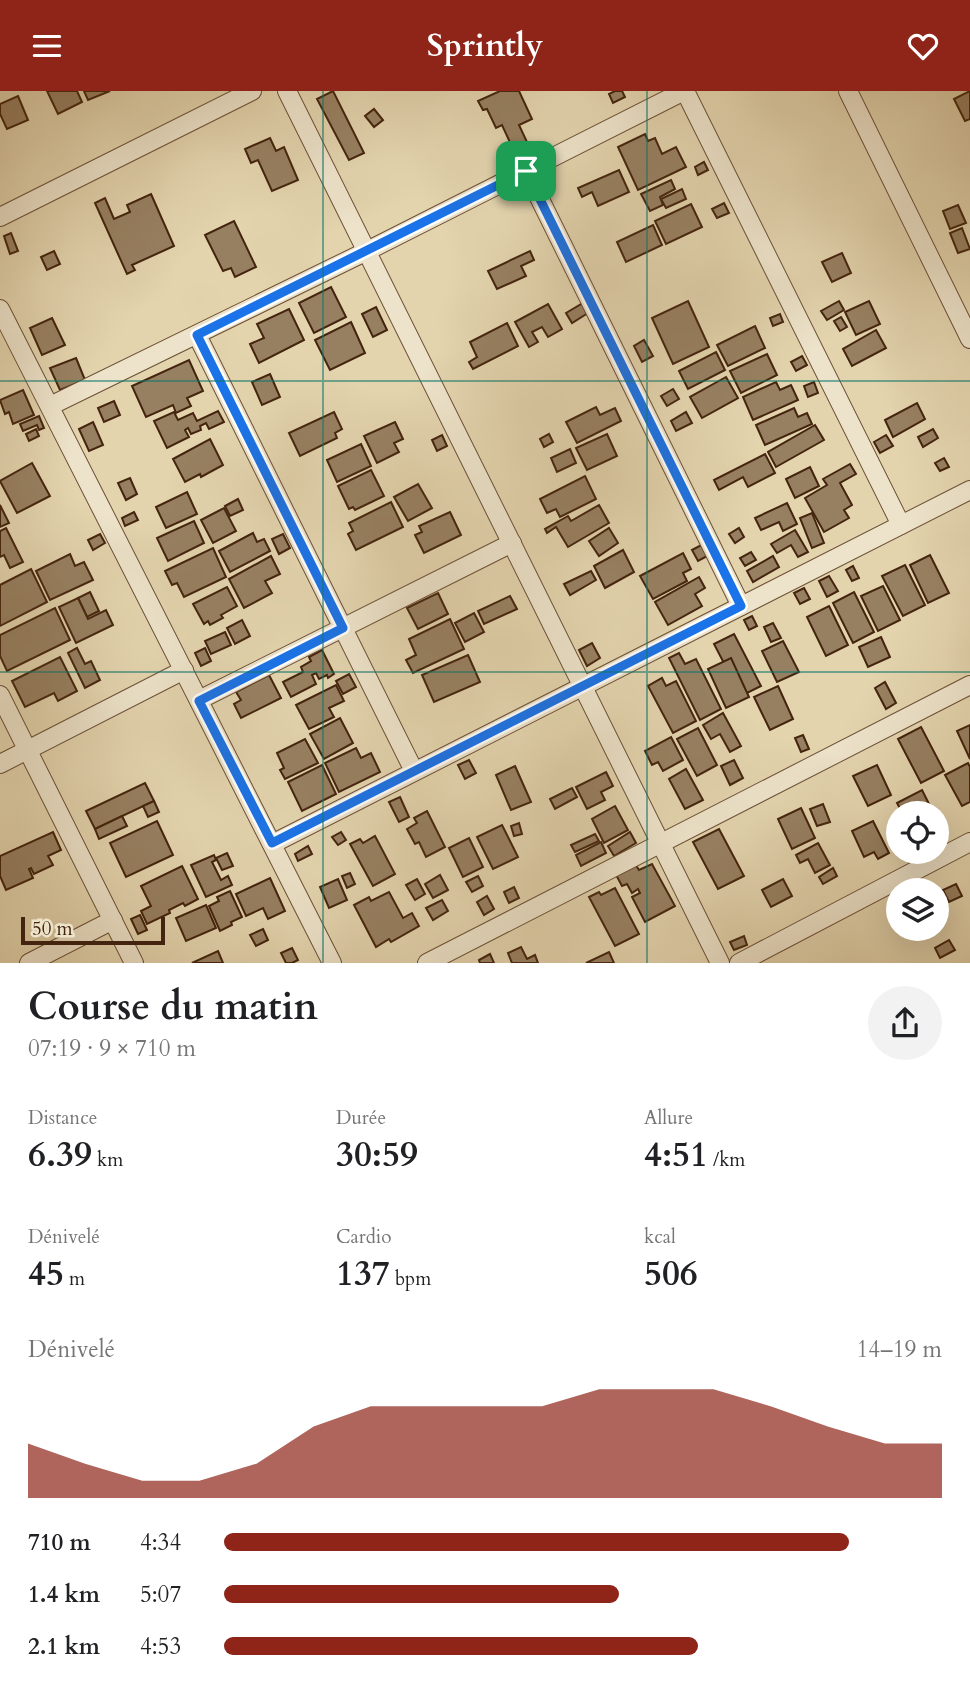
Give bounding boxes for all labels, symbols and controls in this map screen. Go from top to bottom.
text: Sprintly [427,24,543,68]
icon: menu [28,27,66,65]
icon: heart [904,27,942,65]
pin [496,141,556,201]
icon: arrive [507,152,545,190]
map controls [886,801,949,941]
button: locate [886,801,949,864]
button: layers [886,878,949,941]
scale bar [21,913,164,945]
text: 50 m [32,916,73,942]
text: Course du matin [28,981,318,1033]
button: share [868,986,942,1060]
text: 07:19 · 9 × 710 m [28,1033,196,1064]
text: Distance [28,1105,97,1131]
text: Durée [336,1105,386,1131]
text: Allure [644,1105,693,1131]
text: 6.39 [28,1131,92,1179]
text: 30:59 [336,1131,418,1179]
text: 4:51 [644,1131,708,1179]
text: km [92,1147,123,1173]
text: /km [708,1147,745,1173]
text: Dénivelé [28,1224,100,1250]
text: Cardio [336,1224,391,1250]
text: kcal [644,1224,676,1250]
text: 45 [28,1250,64,1298]
text: 137 [336,1250,390,1298]
text: 506 [644,1250,698,1298]
text: m [64,1266,85,1292]
text: bpm [390,1266,431,1292]
text: Dénivelé [28,1334,115,1365]
text: 14–19 m [857,1334,942,1365]
text: 710 m [28,1527,91,1558]
text: 4:34 [140,1527,181,1558]
text: 1.4 km [28,1579,100,1610]
text: 5:07 [140,1579,181,1610]
text: 2.1 km [28,1631,100,1662]
text: 4:53 [140,1631,181,1662]

